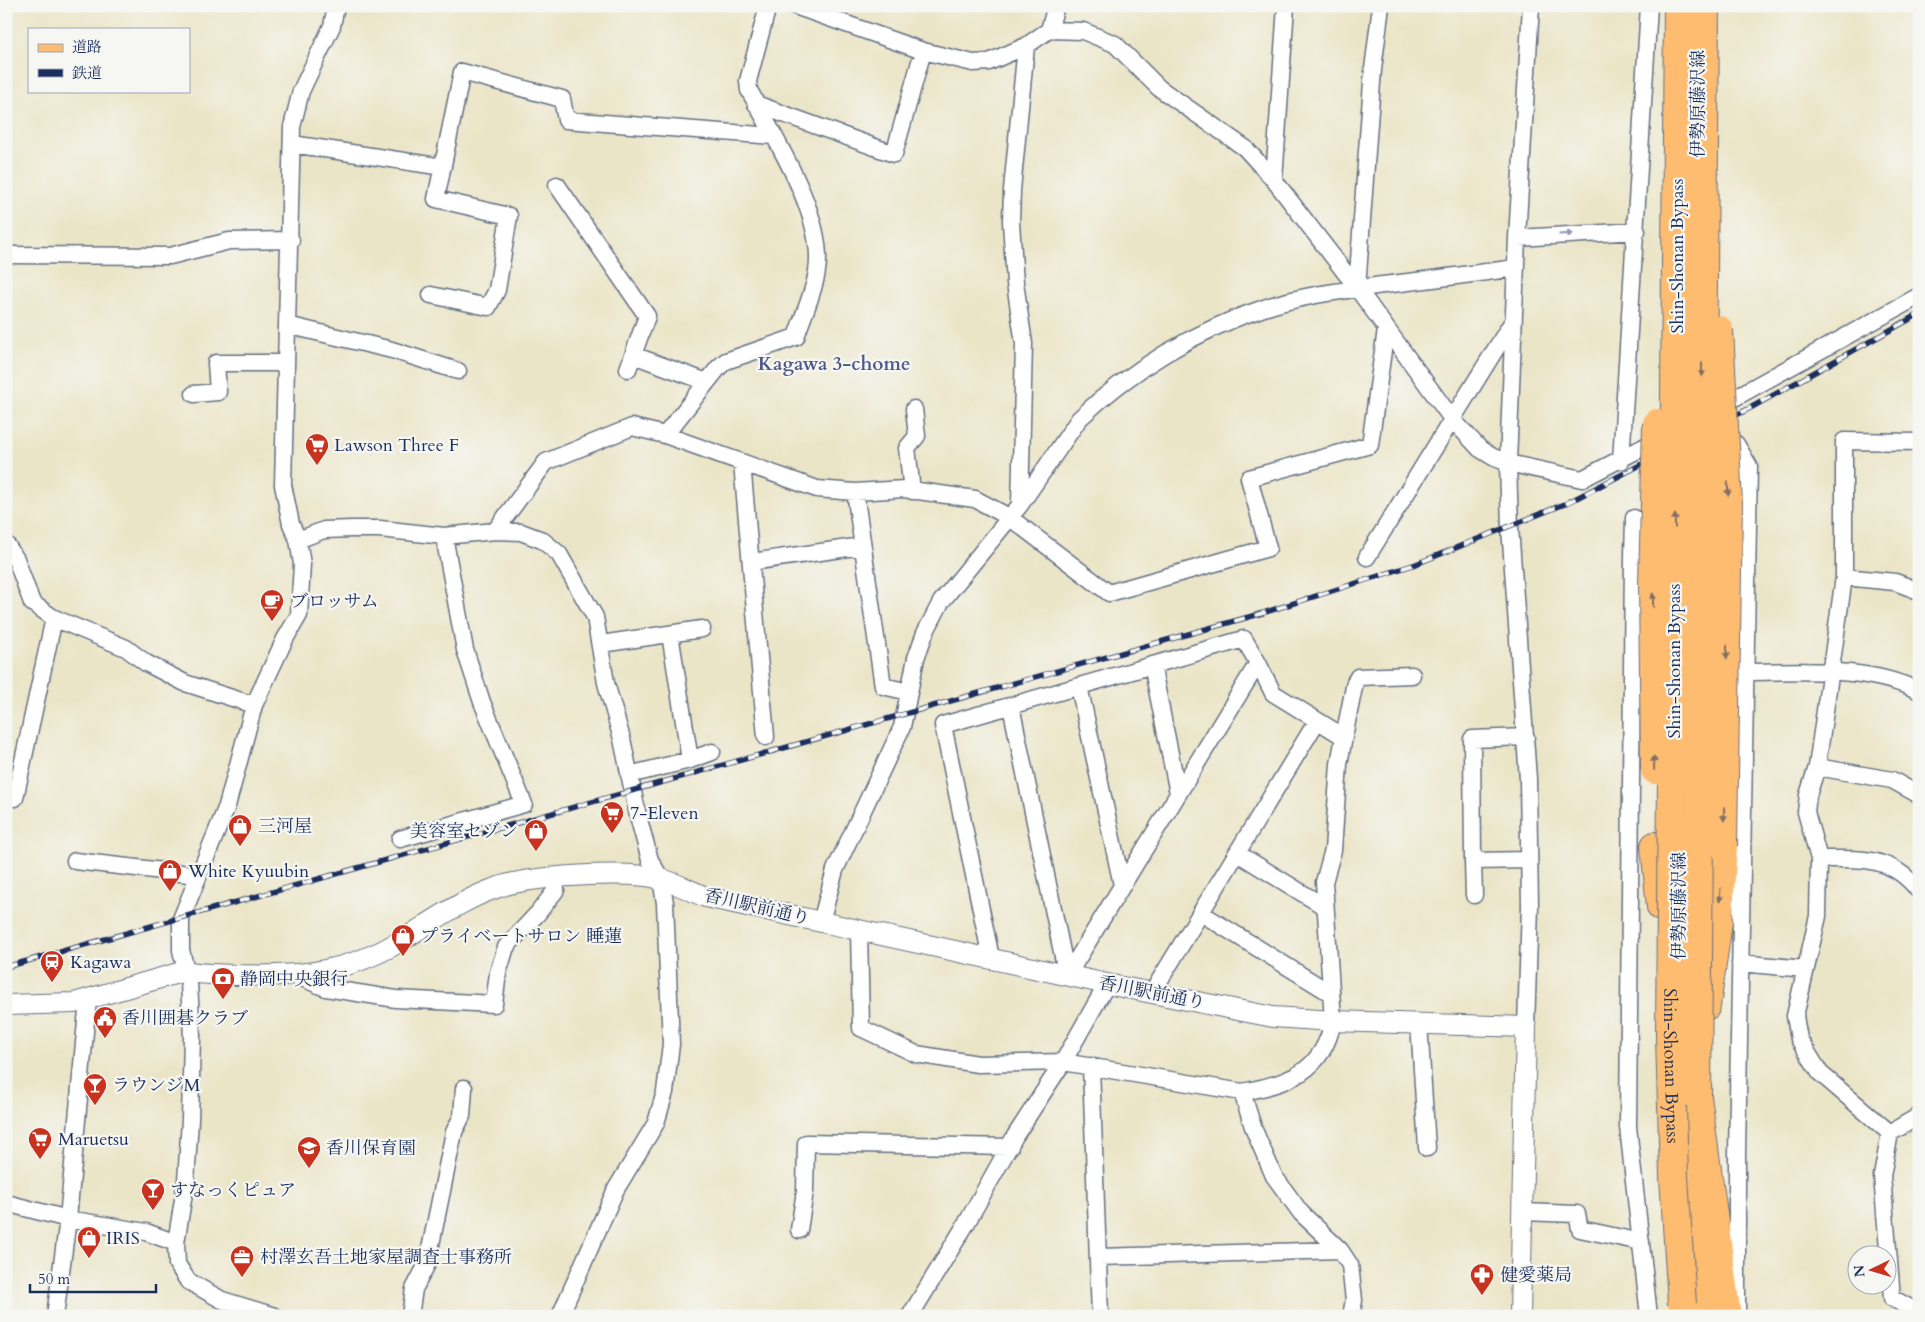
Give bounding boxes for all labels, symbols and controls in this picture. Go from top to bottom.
legend [28,28,190,92]
text: 道路 [72,37,102,57]
street label: 伊勢原藤沢線 [1686,50,1711,158]
text: 鉄道 [72,63,102,83]
street label: Shin-Shonan Bypass [1665,178,1690,334]
one-way arrow [1558,230,1574,238]
district label: Kagawa 3-chome [758,351,910,377]
one-way arrow [1698,362,1706,378]
supermarket icon: Lawson Three F [304,432,330,466]
place label: Lawson Three F [334,433,459,458]
one-way arrow [1724,481,1732,497]
one-way arrow [1671,513,1679,529]
street label: Shin-Shonan Bypass [1662,583,1687,739]
cafe icon: ブロッサム [259,588,285,622]
place label: ブロッサム [290,589,379,614]
one-way arrow [1649,592,1657,608]
one-way arrow [1722,644,1730,660]
one-way arrow [1650,754,1658,770]
supermarket icon: 7-Eleven [599,800,625,834]
place label: 7-Eleven [630,801,699,826]
one-way arrow [1720,806,1728,822]
shop icon: 三河屋 [227,813,253,847]
place label: 三河屋 [258,814,312,839]
shop icon: 美容室セゾン [523,818,549,852]
place label: 美容室セゾン [410,819,518,844]
street label: 伊勢原藤沢線 [1667,852,1692,960]
shop icon: White Kyuubin [157,858,183,892]
place label: White Kyuubin [187,859,310,884]
street label: 香川駅前通り [702,883,812,931]
one-way arrow [1716,887,1724,903]
shop icon: プライベートサロン 睡蓮 [390,923,416,957]
place label: プライベートサロン 睡蓮 [420,924,622,949]
station icon: Kagawa [39,949,65,983]
place label: Kagawa [70,950,131,975]
bank icon: 静岡中央銀行 [210,966,236,1000]
place label: 静岡中央銀行 [240,967,348,992]
street label: 香川駅前通り [1097,970,1207,1016]
street label: Shin-Shonan Bypass [1657,988,1686,1144]
public building icon: 香川囲碁クラブ [92,1005,118,1039]
place label: 香川囲碁クラブ [122,1006,248,1031]
bar icon: ラウンジM [82,1072,108,1106]
place label: ラウンジM [112,1073,201,1098]
supermarket icon: Maruetsu [27,1126,53,1160]
place label: Maruetsu [58,1127,129,1152]
school or university icon: 香川保育園 [296,1135,322,1169]
place label: 香川保育園 [326,1136,416,1161]
bar icon: すなっくピュア [140,1177,166,1211]
place label: すなっくピュア [170,1178,296,1203]
shop icon: IRIS [76,1225,102,1259]
place label: IRIS [106,1226,140,1251]
office icon: 村澤玄吾土地家屋調査士事務所 [229,1244,255,1278]
north arrow [1848,1244,1898,1294]
place label: 村澤玄吾土地家屋調査士事務所 [260,1245,512,1270]
scale bar [30,1262,156,1294]
pharmacy icon: 健愛薬局 [1469,1262,1495,1296]
place label: 健愛薬局 [1500,1263,1572,1288]
text: N [1850,1264,1870,1278]
text: 50 m [38,1269,70,1289]

